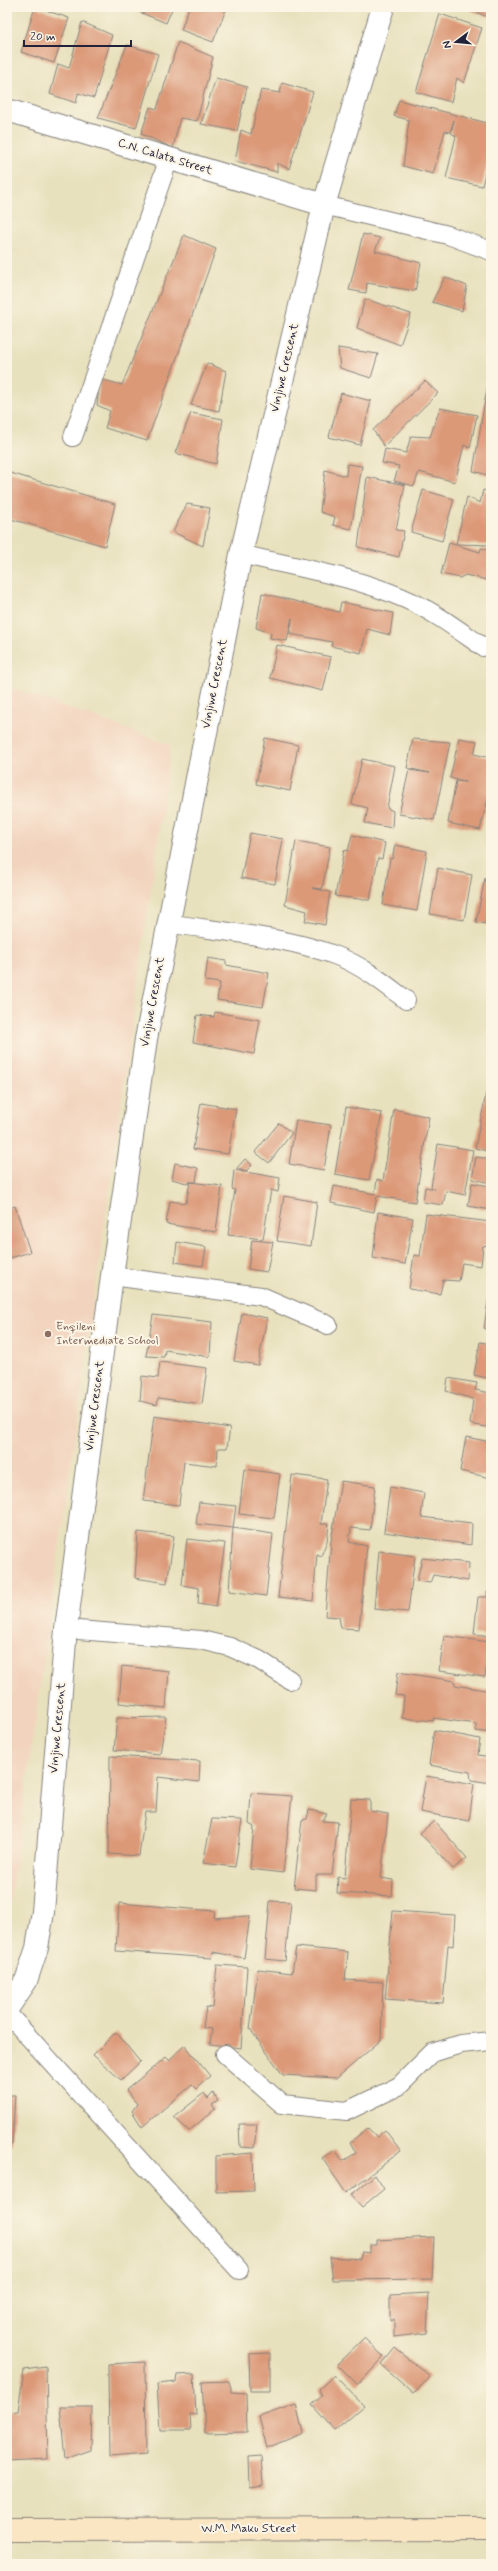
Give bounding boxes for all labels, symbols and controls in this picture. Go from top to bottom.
scale bar [24,22,131,48]
north arrow [436,22,476,62]
text: 20 m [30,29,56,45]
text: N [440,39,455,50]
street label: C.N. Calata Street [116,135,214,179]
street label: Vinjiwe Crescent [267,322,303,414]
street label: Vinjiwe Crescent [198,638,232,730]
street label: Vinjiwe Crescent [137,956,169,1048]
place label: Enqileni Intermediate School [56,1319,159,1349]
marker: Enqileni Intermediate School [43,1329,53,1339]
street label: Vinjiwe Crescent [82,1360,108,1452]
street label: Vinjiwe Crescent [46,1682,70,1774]
street label: W.M. Maku Street [201,2521,297,2537]

